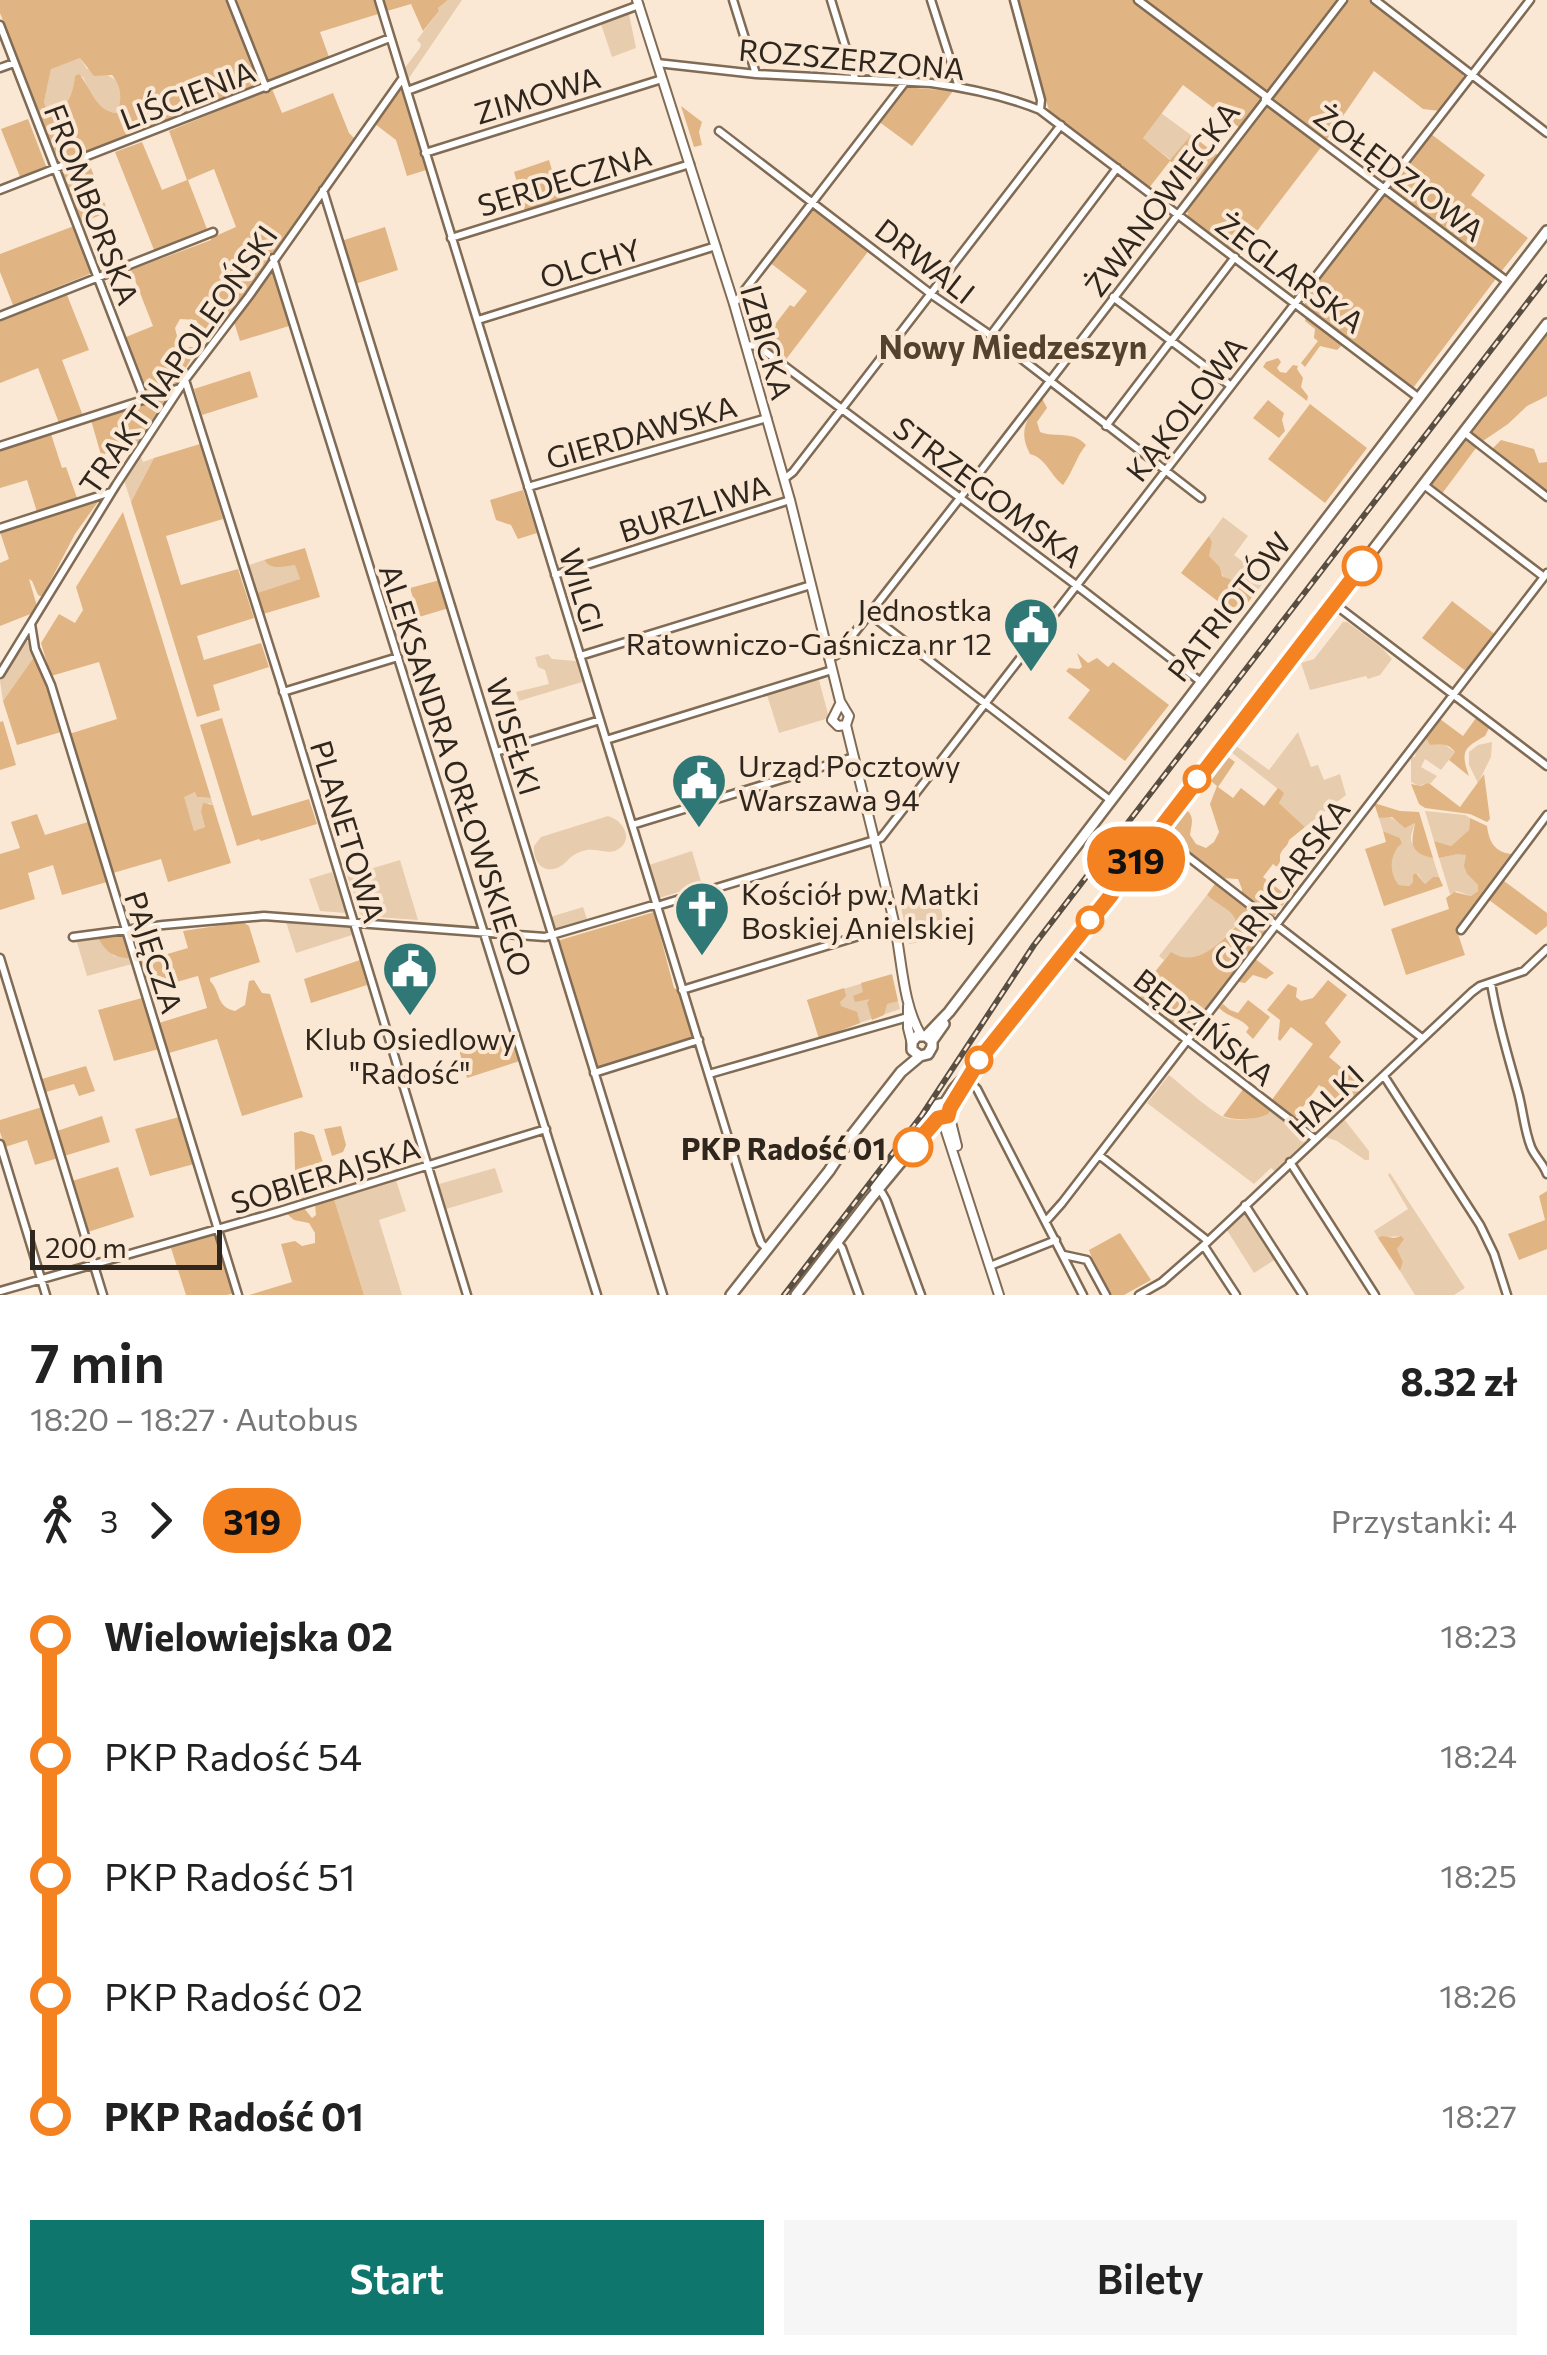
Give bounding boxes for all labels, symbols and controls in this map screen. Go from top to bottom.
street label: ROZSZERZONA [737,30,967,86]
street label: LIŚCIENIA [114,51,260,137]
street label: ZIMOWA [470,57,604,131]
street label: ŻWANOWIECKA [1076,93,1246,303]
street label: ŻOŁĘDZIOWA [1308,96,1492,248]
street label: FROMBORSKA [38,98,148,310]
street label: SERDECZNA [473,135,655,223]
street label: ŻEGLARSKA [1209,204,1373,340]
street label: DRWALI [869,210,983,310]
street label: TRAKT NAPOLEOŃSKI [70,217,284,501]
street label: OLCHY [535,229,645,295]
street label: IZBICKA [734,280,802,404]
district label: Nowy Miedzeszyn [879,326,1147,366]
street label: KĄKOLOWA [1117,328,1253,488]
street label: GIERDAWSKA [541,386,741,476]
street label: STRZEGOMSKA [887,408,1091,574]
street label: BURZLIWA [614,465,774,549]
street label: PATRIOTÓW [1158,524,1298,688]
street label: WILGI [553,543,613,637]
unlabelled marker [1343,547,1381,585]
street label: ALEKSANDRA ORŁOWSKIEGO [373,559,541,981]
place label: Jednostka Ratowniczo-Gaśnicza nr 12 [626,590,992,661]
public building icon: Jednostka Ratowniczo-Gaśnicza nr 12 [1001,595,1061,674]
street label: WISEŁKI [480,673,550,799]
street label: PLANETOWA [304,736,394,926]
place label: Urząd Pocztowy Warszawa 94 [738,746,961,817]
public building icon: Urząd Pocztowy Warszawa 94 [669,751,729,830]
unlabelled marker [1184,766,1210,792]
street label: GARNCARSKA [1203,791,1357,977]
line badge: 319 [1078,826,1194,892]
text: 319 [1107,838,1165,881]
place label: Kościół pw. Matki Boskiej Anielskiej [741,874,980,945]
church icon: Kościół pw. Matki Boskiej Anielskiej [672,879,732,958]
street label: PAJĘCZA [118,886,192,1018]
unlabelled marker [1077,907,1103,933]
public building icon: Klub Osiedlowy "Radość" [380,939,440,1018]
street label: BĘDZIŃSKA [1127,960,1283,1092]
place label: Klub Osiedlowy "Radość" [304,1019,516,1090]
unlabelled marker [966,1047,992,1073]
street label: HALKI [1280,1056,1370,1144]
street label: SOBIERAJSKA [226,1128,424,1220]
marker: PKP Radość 01 [894,1128,932,1166]
place label: PKP Radość 01 [681,1129,886,1166]
scale bar [30,1225,222,1270]
text: 200 m [45,1230,127,1264]
text: 7 min [30,1327,165,1394]
text: 8.32 zł [1400,1357,1517,1404]
text: 18:20 – 18:27 · Autobus [30,1398,358,1438]
icon: walk [30,1493,85,1548]
icon: forward [133,1493,188,1548]
text: 319 [223,1499,281,1542]
text: 3 [100,1500,118,1540]
text: Przystanki: 4 [1331,1500,1517,1540]
text: Wielowiejska 02 [104,1612,393,1659]
text: 18:23 [1440,1615,1517,1655]
text: PKP Radość 54 [104,1732,362,1779]
text: 18:24 [1440,1735,1517,1775]
text: PKP Radość 51 [104,1852,355,1899]
text: 18:25 [1440,1855,1517,1895]
text: PKP Radość 02 [104,1972,363,2019]
text: 18:26 [1439,1975,1517,2015]
text: PKP Radość 01 [104,2092,364,2139]
text: 18:27 [1442,2095,1517,2135]
button: Start [30,2220,764,2335]
button: Bilety [784,2220,1517,2335]

